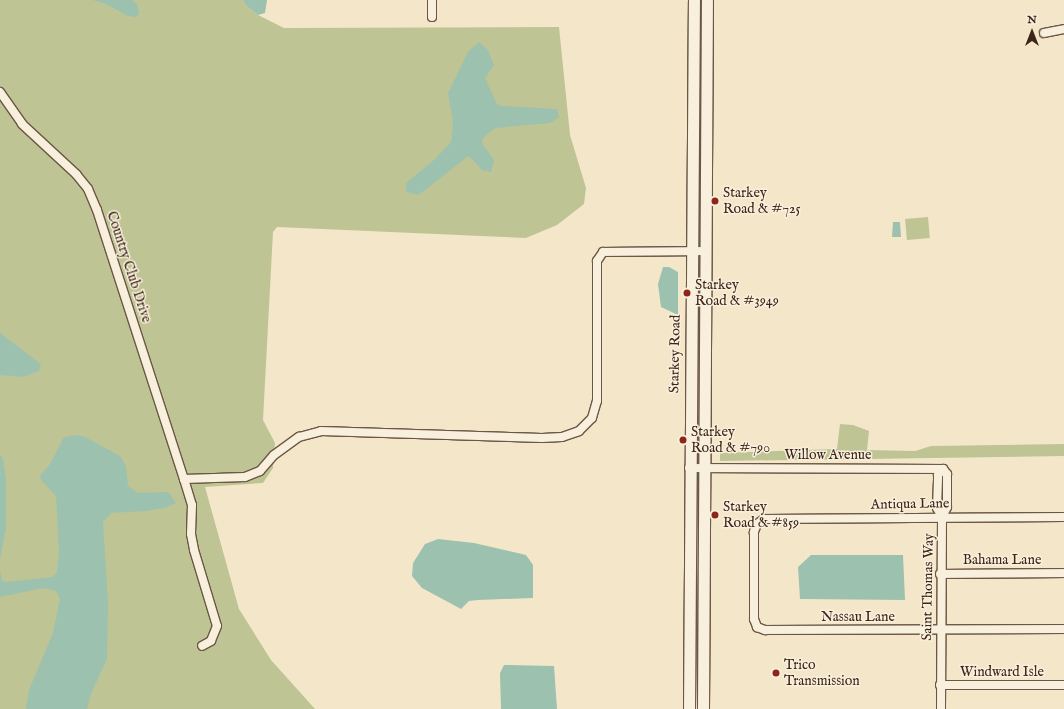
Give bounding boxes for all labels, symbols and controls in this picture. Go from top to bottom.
north arrow [1012,12,1052,52]
text: N [1027,13,1037,27]
place label: Starkey Road & #725 [723,185,801,218]
marker: Starkey Road & #725 [710,196,720,206]
street label: Country Club Drive [103,209,155,325]
place label: Starkey Road & #3949 [695,277,779,310]
marker: Starkey Road & #3949 [682,288,692,298]
street label: Starkey Road [666,315,684,393]
place label: Starkey Road & #790 [691,424,770,456]
marker: Starkey Road & #790 [678,435,688,445]
street label: Willow Avenue [784,447,872,463]
street label: Antiqua Lane [871,495,949,513]
place label: Starkey Road & #859 [723,499,799,532]
marker: Starkey Road & #859 [710,510,720,520]
street label: Saint Thomas Way [919,533,937,641]
street label: Bahama Lane [963,552,1041,568]
street label: Nassau Lane [821,609,895,625]
place label: Trico Transmission [784,657,860,690]
street label: Windward Isle [960,664,1044,680]
marker: Trico Transmission [771,668,781,678]

